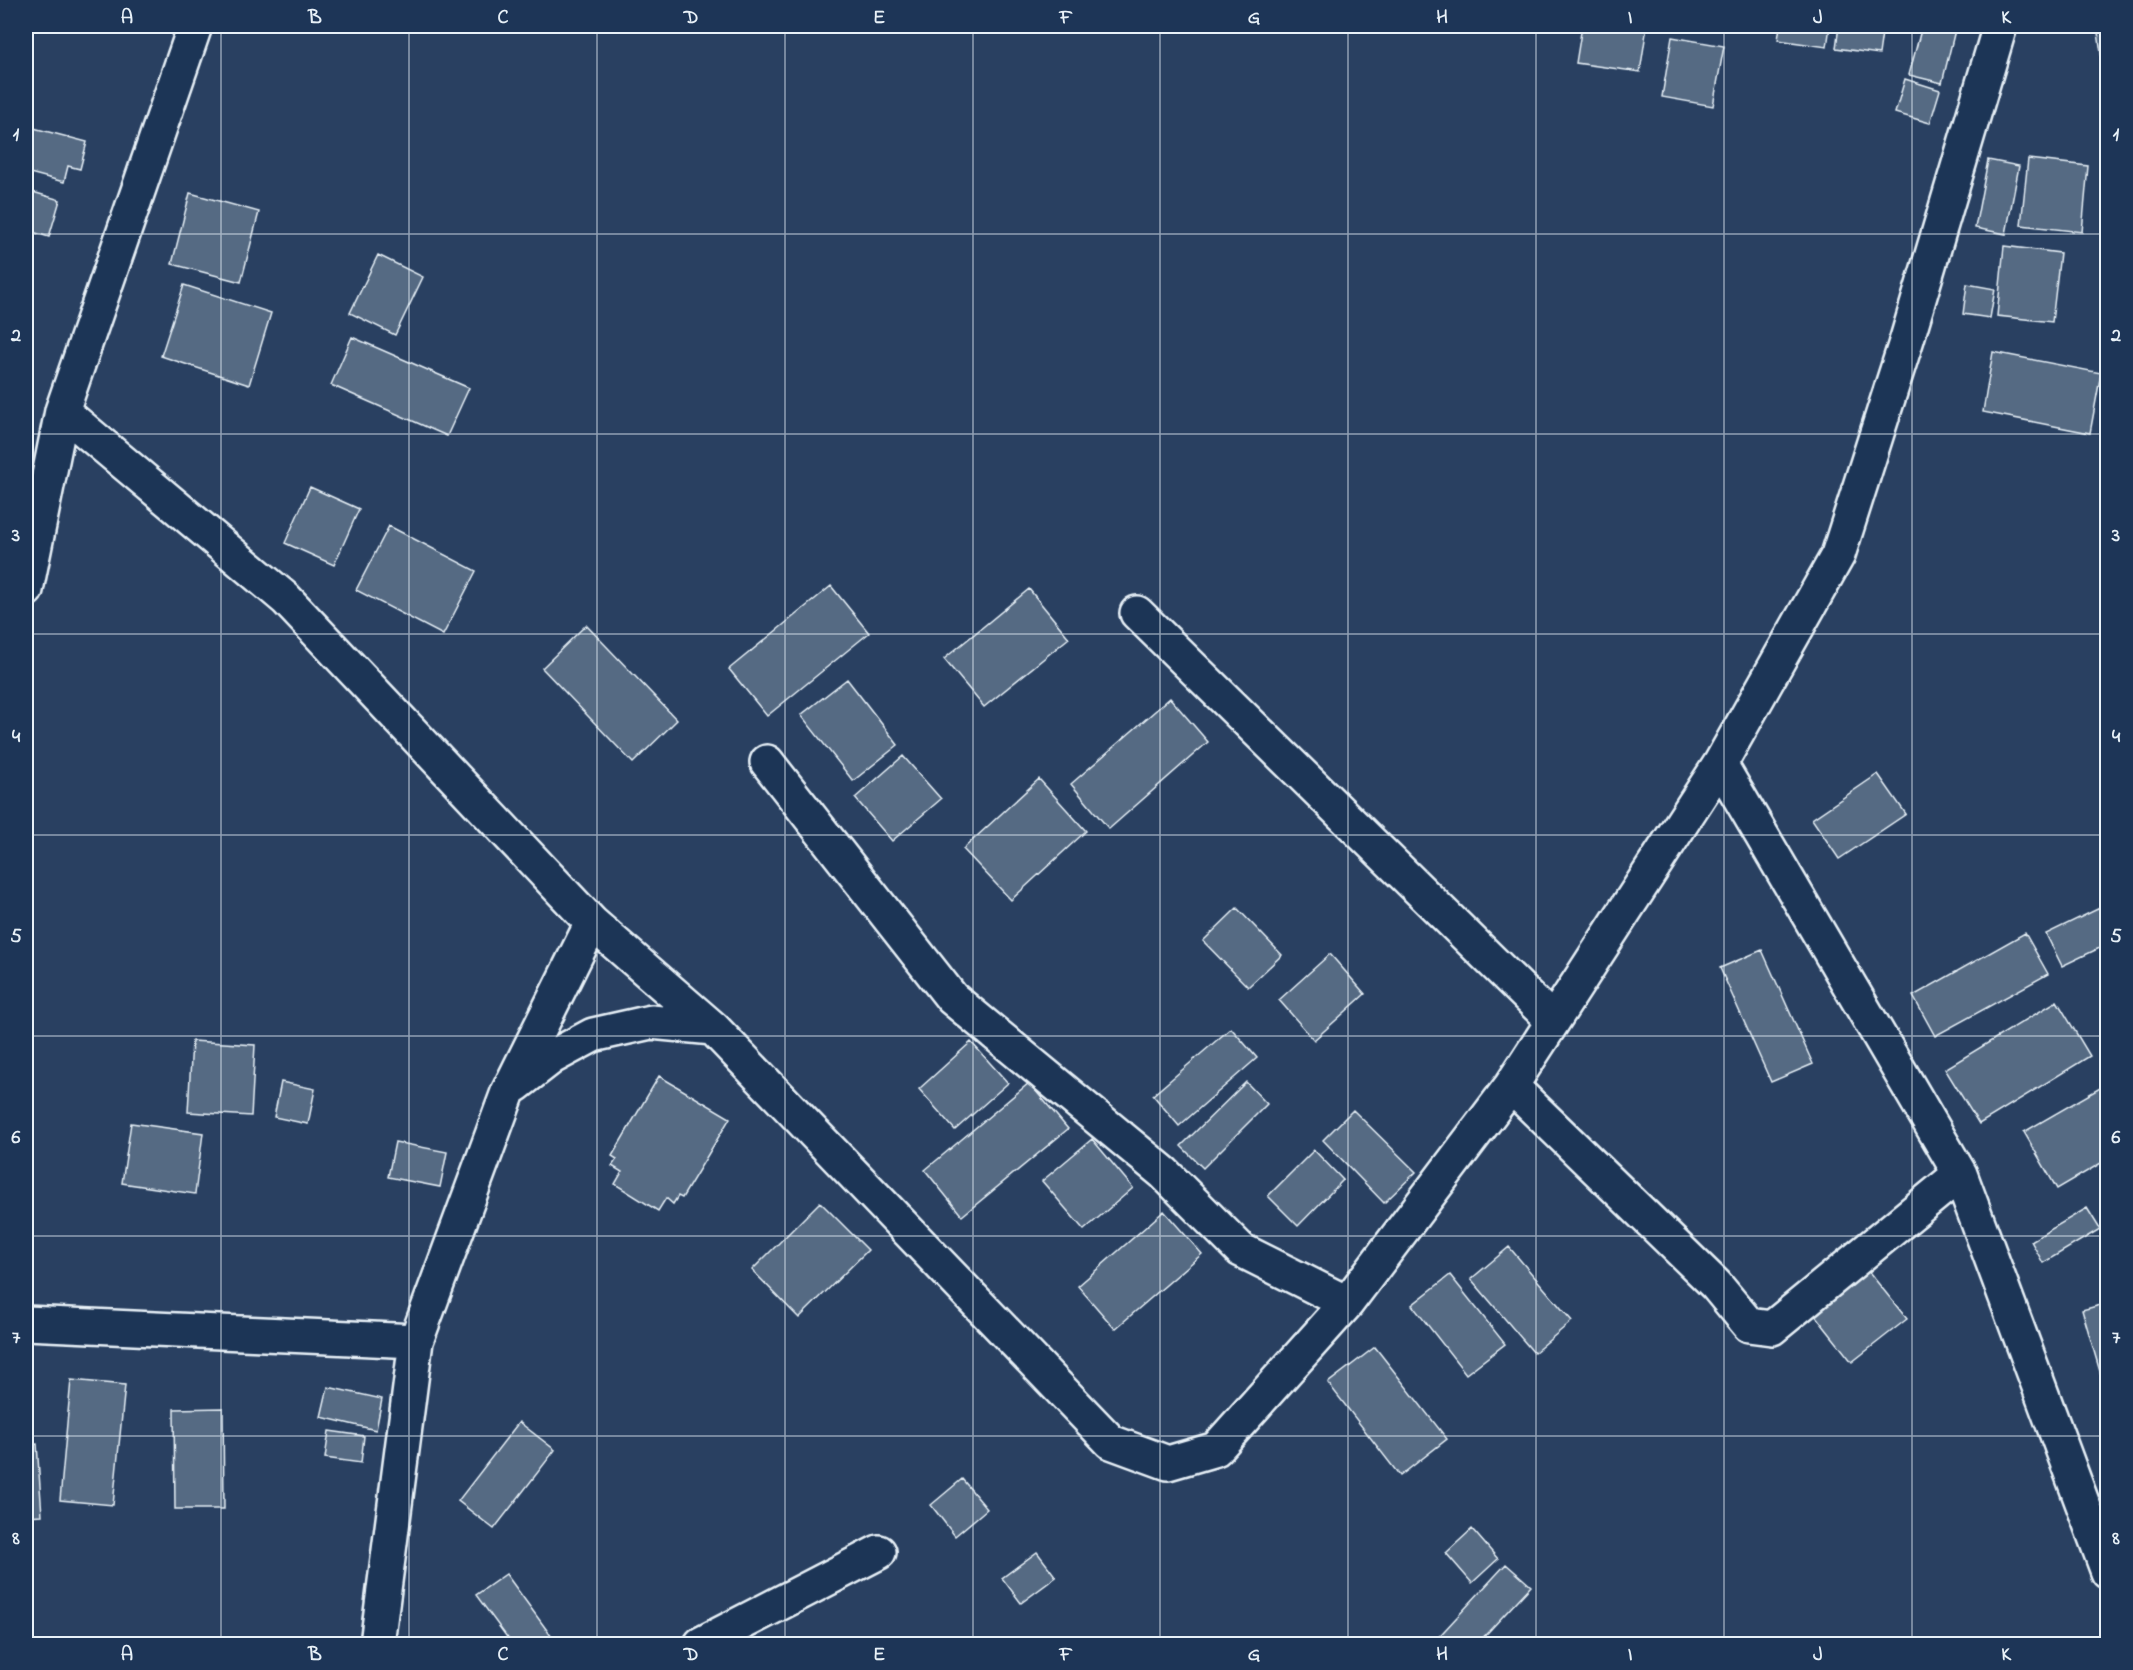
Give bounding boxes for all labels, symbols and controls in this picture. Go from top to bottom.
text: A [121,4,133,33]
text: B [307,4,322,33]
text: C [498,4,509,33]
text: D [683,4,698,33]
text: E [873,4,885,33]
text: F [1059,4,1073,33]
text: G [1248,4,1261,33]
text: H [1436,4,1448,33]
text: I [1628,4,1633,33]
text: J [1813,4,1823,33]
text: K [2001,4,2012,33]
text: 1 [13,121,20,150]
text: 1 [2113,121,2120,150]
text: 2 [10,322,21,351]
text: 2 [2110,322,2121,351]
text: 3 [11,522,20,551]
text: 3 [2111,522,2120,551]
text: 4 [12,723,21,752]
text: 4 [2112,723,2121,752]
text: 5 [10,923,22,952]
text: 5 [2110,923,2122,952]
text: 6 [12,1124,21,1153]
text: 6 [2112,1124,2121,1153]
text: 7 [12,1324,21,1353]
text: 7 [2112,1324,2121,1353]
text: 8 [11,1525,20,1554]
text: 8 [2111,1525,2120,1554]
text: A [121,1641,133,1670]
text: B [307,1641,322,1670]
text: C [498,1641,509,1670]
text: D [683,1641,698,1670]
text: E [873,1641,885,1670]
text: F [1059,1641,1073,1670]
text: G [1248,1641,1261,1670]
text: H [1436,1641,1448,1670]
text: I [1628,1641,1633,1670]
text: J [1813,1641,1823,1670]
text: K [2001,1641,2012,1670]

